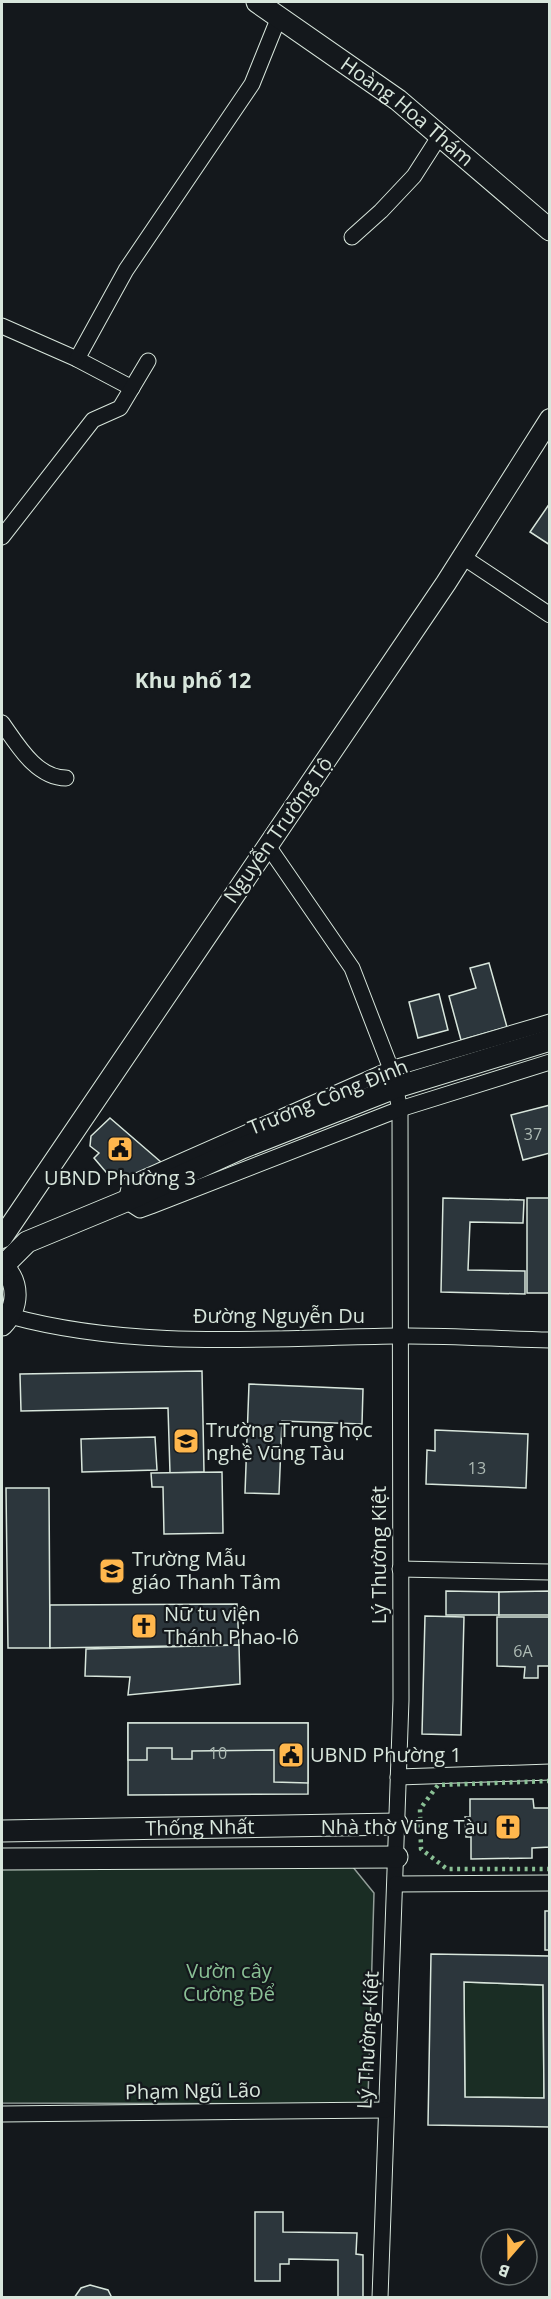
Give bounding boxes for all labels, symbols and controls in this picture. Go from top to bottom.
street label: Hoàng Hoa Thám [336,50,480,172]
district label: Khu phố 12 [135,666,251,694]
street label: Nguyễn Trường Tộ [217,751,338,908]
street label: Trương Công Định [244,1052,412,1141]
house number: 37 [524,1123,542,1145]
public building icon: UBND Phường 3 [105,1134,135,1164]
place label: UBND Phường 3 [44,1164,196,1191]
street label: Đường Nguyễn Du [193,1302,365,1329]
place label: Trường Trung học nghề Vũng Tàu [206,1416,373,1466]
school or university icon: Trường Trung học nghề Vũng Tàu [171,1426,201,1456]
house number: 13 [468,1457,486,1479]
street label: Lý Thường Kiệt [365,1486,392,1624]
place label: Trường Mẫu giáo Thanh Tâm [132,1545,281,1595]
school or university icon: Trường Mẫu giáo Thanh Tâm [97,1556,127,1586]
place label: Nữ tu viện Thánh Phao-lô [164,1600,299,1650]
church icon: Nữ tu viện Thánh Phao-lô [129,1611,159,1641]
house number: 6A [513,1640,534,1662]
public building icon: UBND Phường 1 [276,1740,306,1770]
place label: UBND Phường 1 [310,1741,462,1768]
house number: 10 [209,1742,227,1764]
church icon: Nhà thờ Vũng Tàu [493,1812,523,1842]
street label: Thống Nhất [145,1813,255,1841]
place label: Nhà thờ Vũng Tàu [321,1813,488,1840]
park label: Vườn cây Cường Để [183,1957,275,2007]
street label: Lý Thường Kiệt [350,1970,385,2110]
street label: Phạm Ngũ Lão [125,2076,261,2105]
north arrow [479,2227,539,2287]
text: B [495,2259,513,2283]

